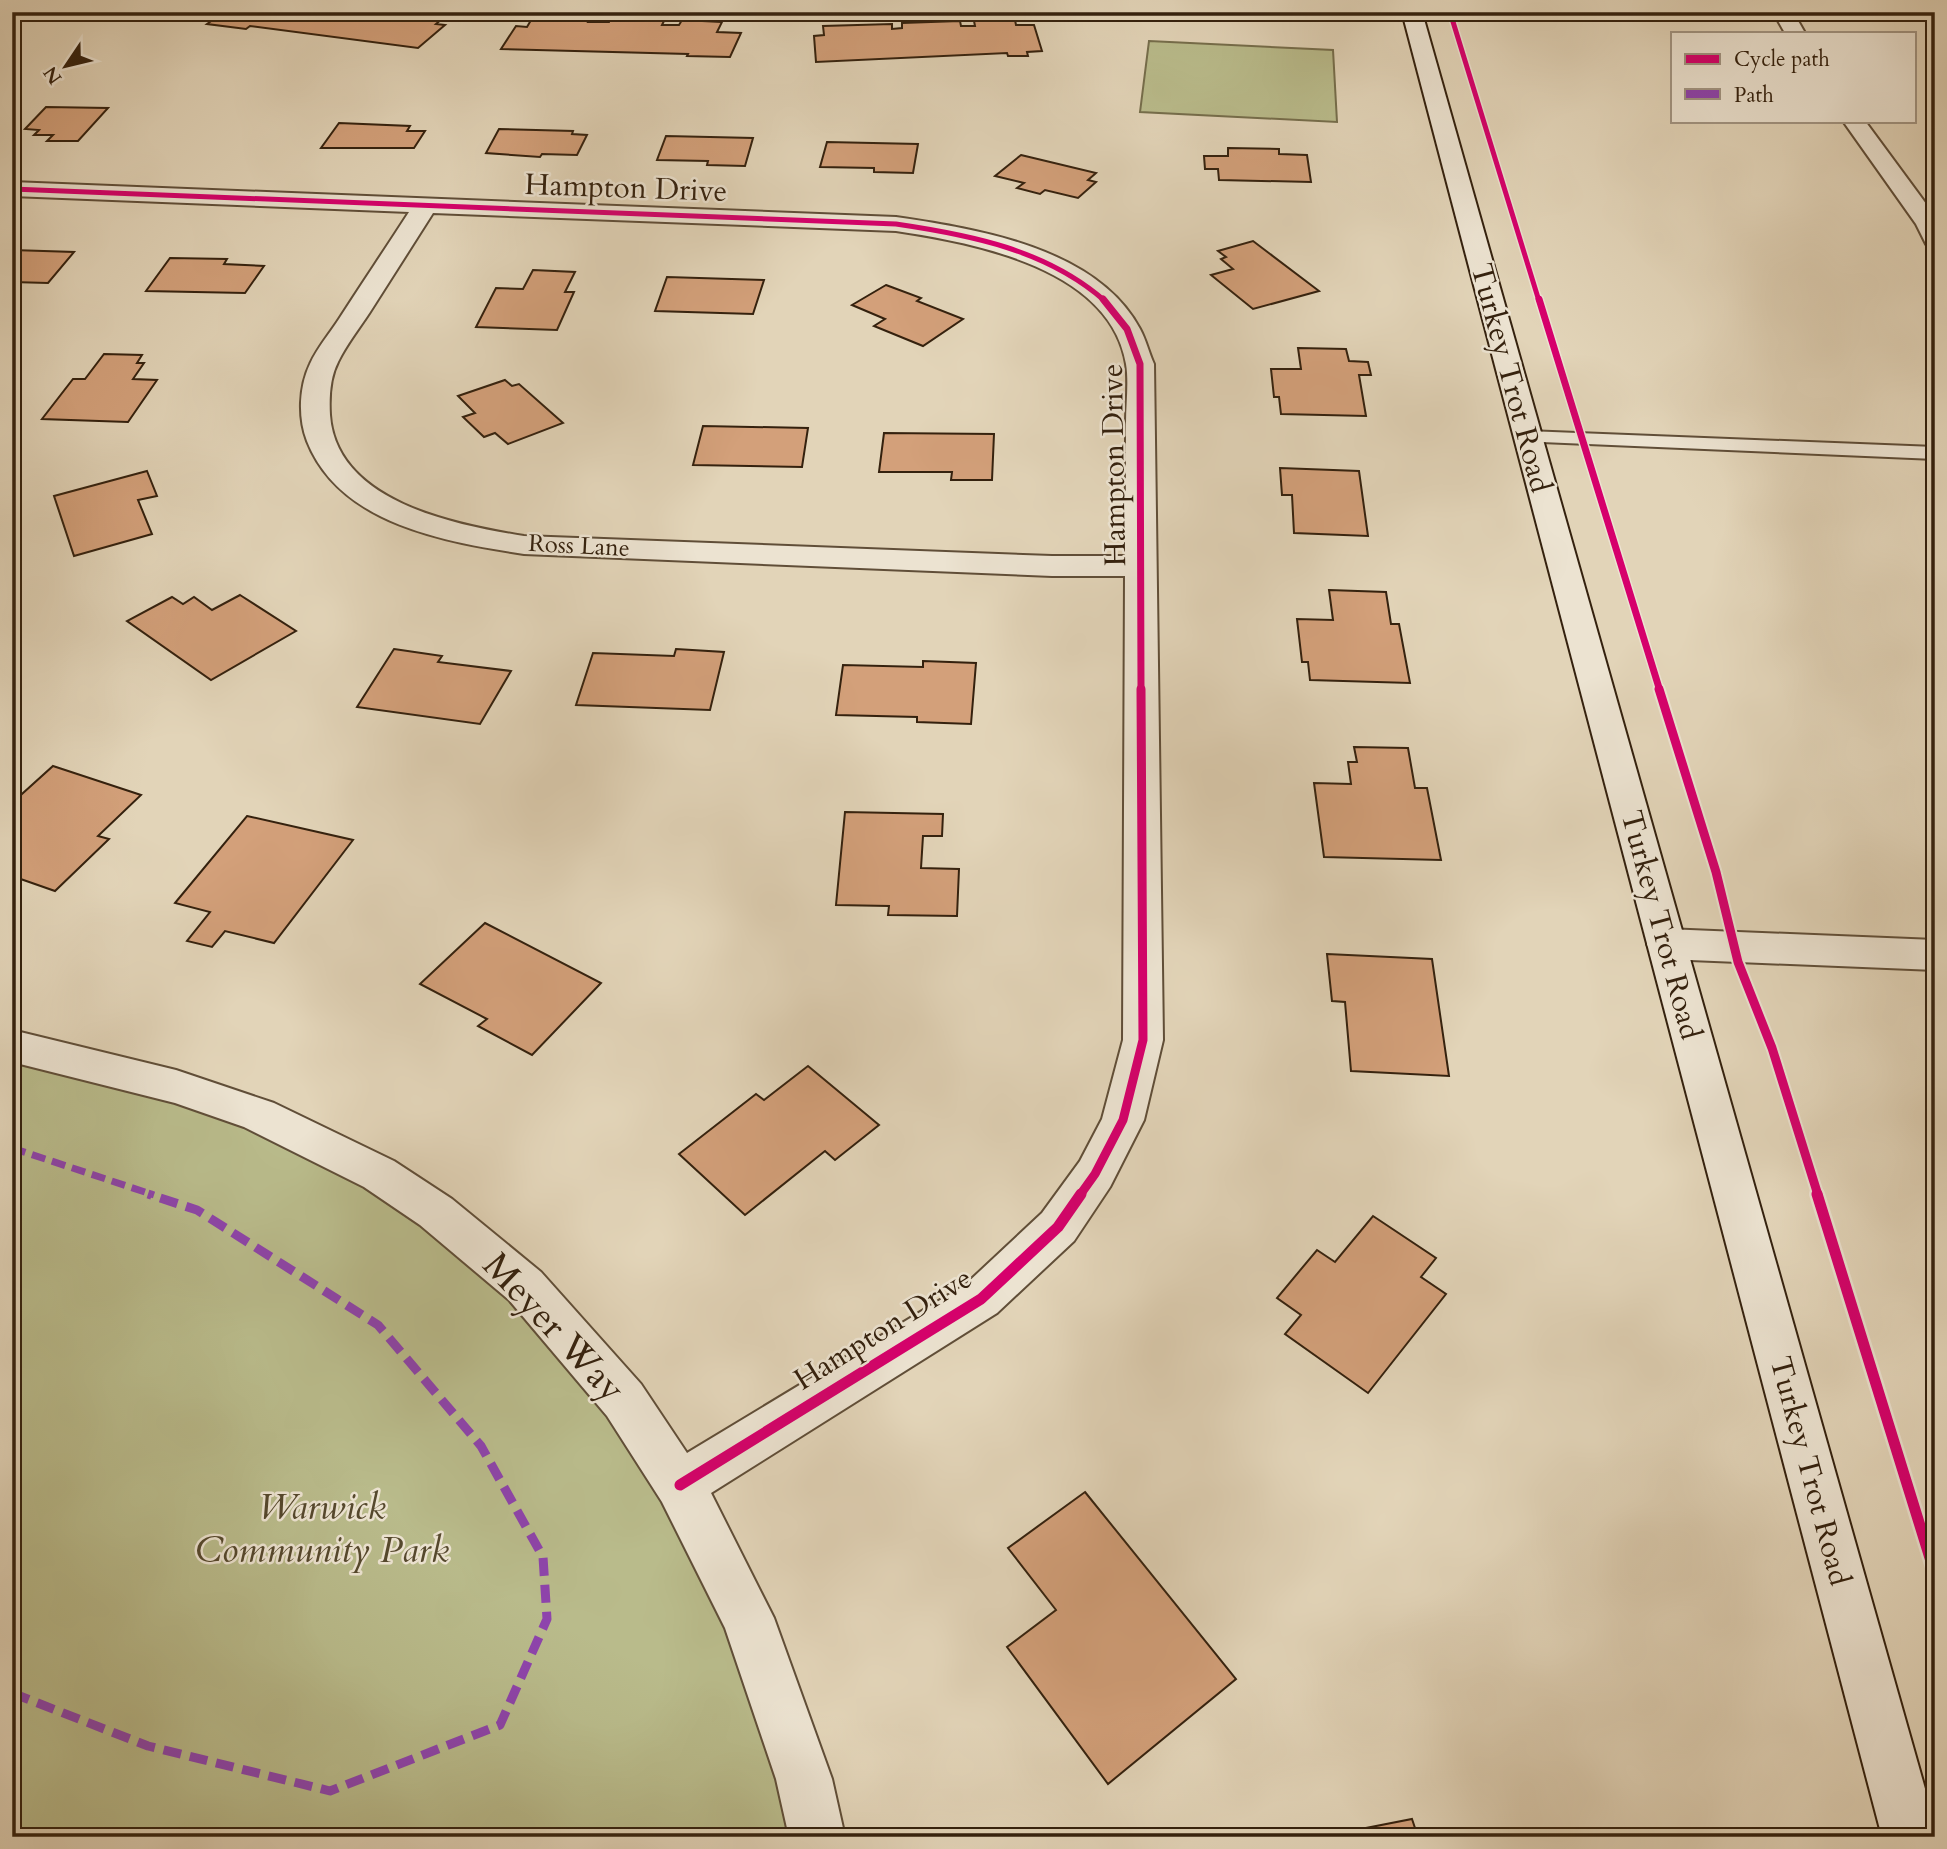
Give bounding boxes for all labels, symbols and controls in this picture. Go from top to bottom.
north arrow [32,32,102,102]
legend [1671,32,1916,122]
text: Cycle path [1734,45,1830,74]
text: N [37,61,68,89]
text: Path [1734,81,1774,110]
street label: Hampton Drive [524,164,728,212]
street label: Turkey Trot Road [1461,259,1561,497]
street label: Hampton Drive [1092,363,1136,567]
street label: Ross Lane [527,527,631,565]
street label: Turkey Trot Road [1611,806,1711,1044]
street label: Meyer Way [472,1241,637,1413]
street label: Hampton Drive [786,1258,980,1400]
street label: Turkey Trot Road [1760,1352,1860,1590]
park label: Warwick Community Park [195,1482,450,1575]

